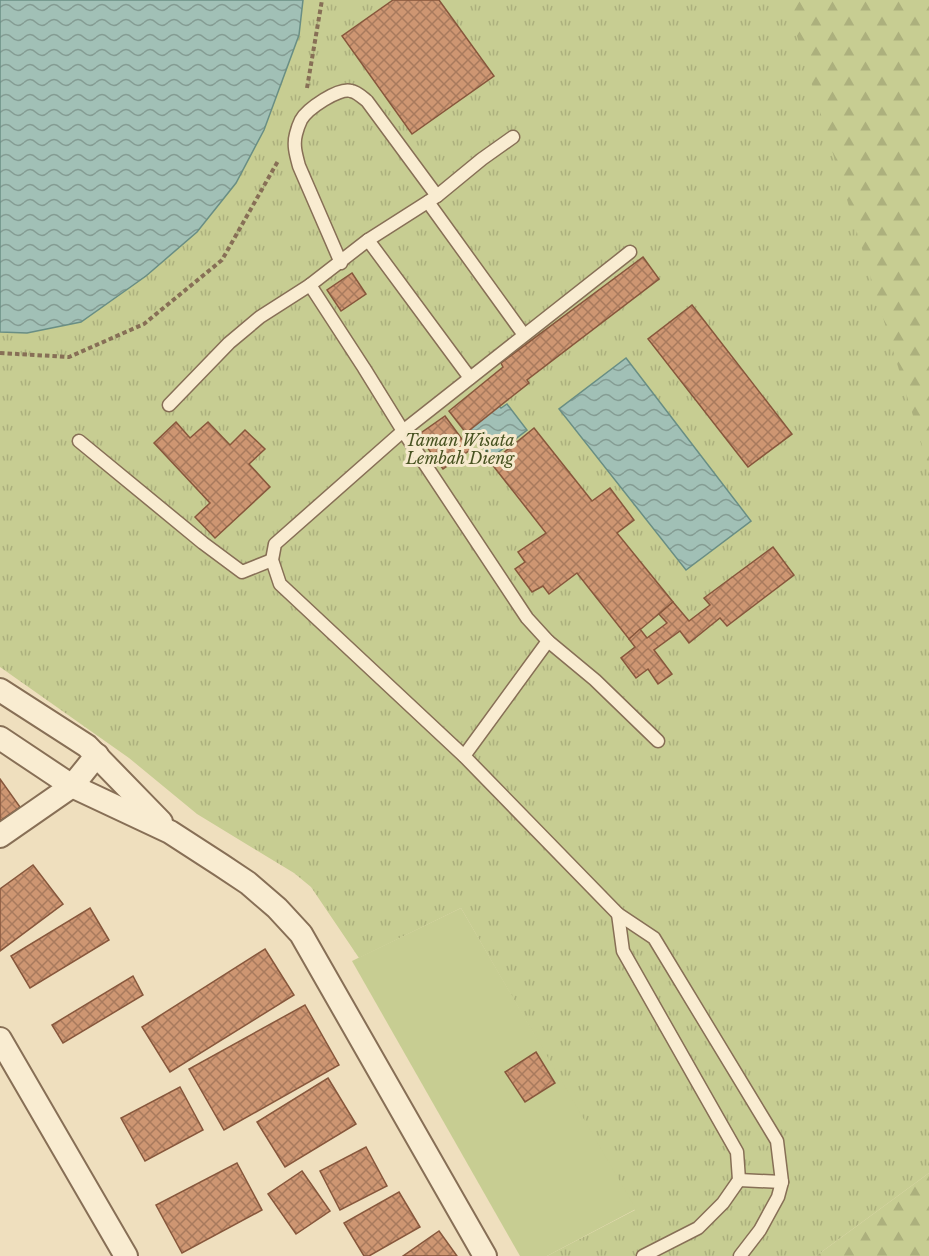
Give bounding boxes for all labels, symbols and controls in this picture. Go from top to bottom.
park label: Taman Wisata Lembah Dieng [405,430,515,468]

